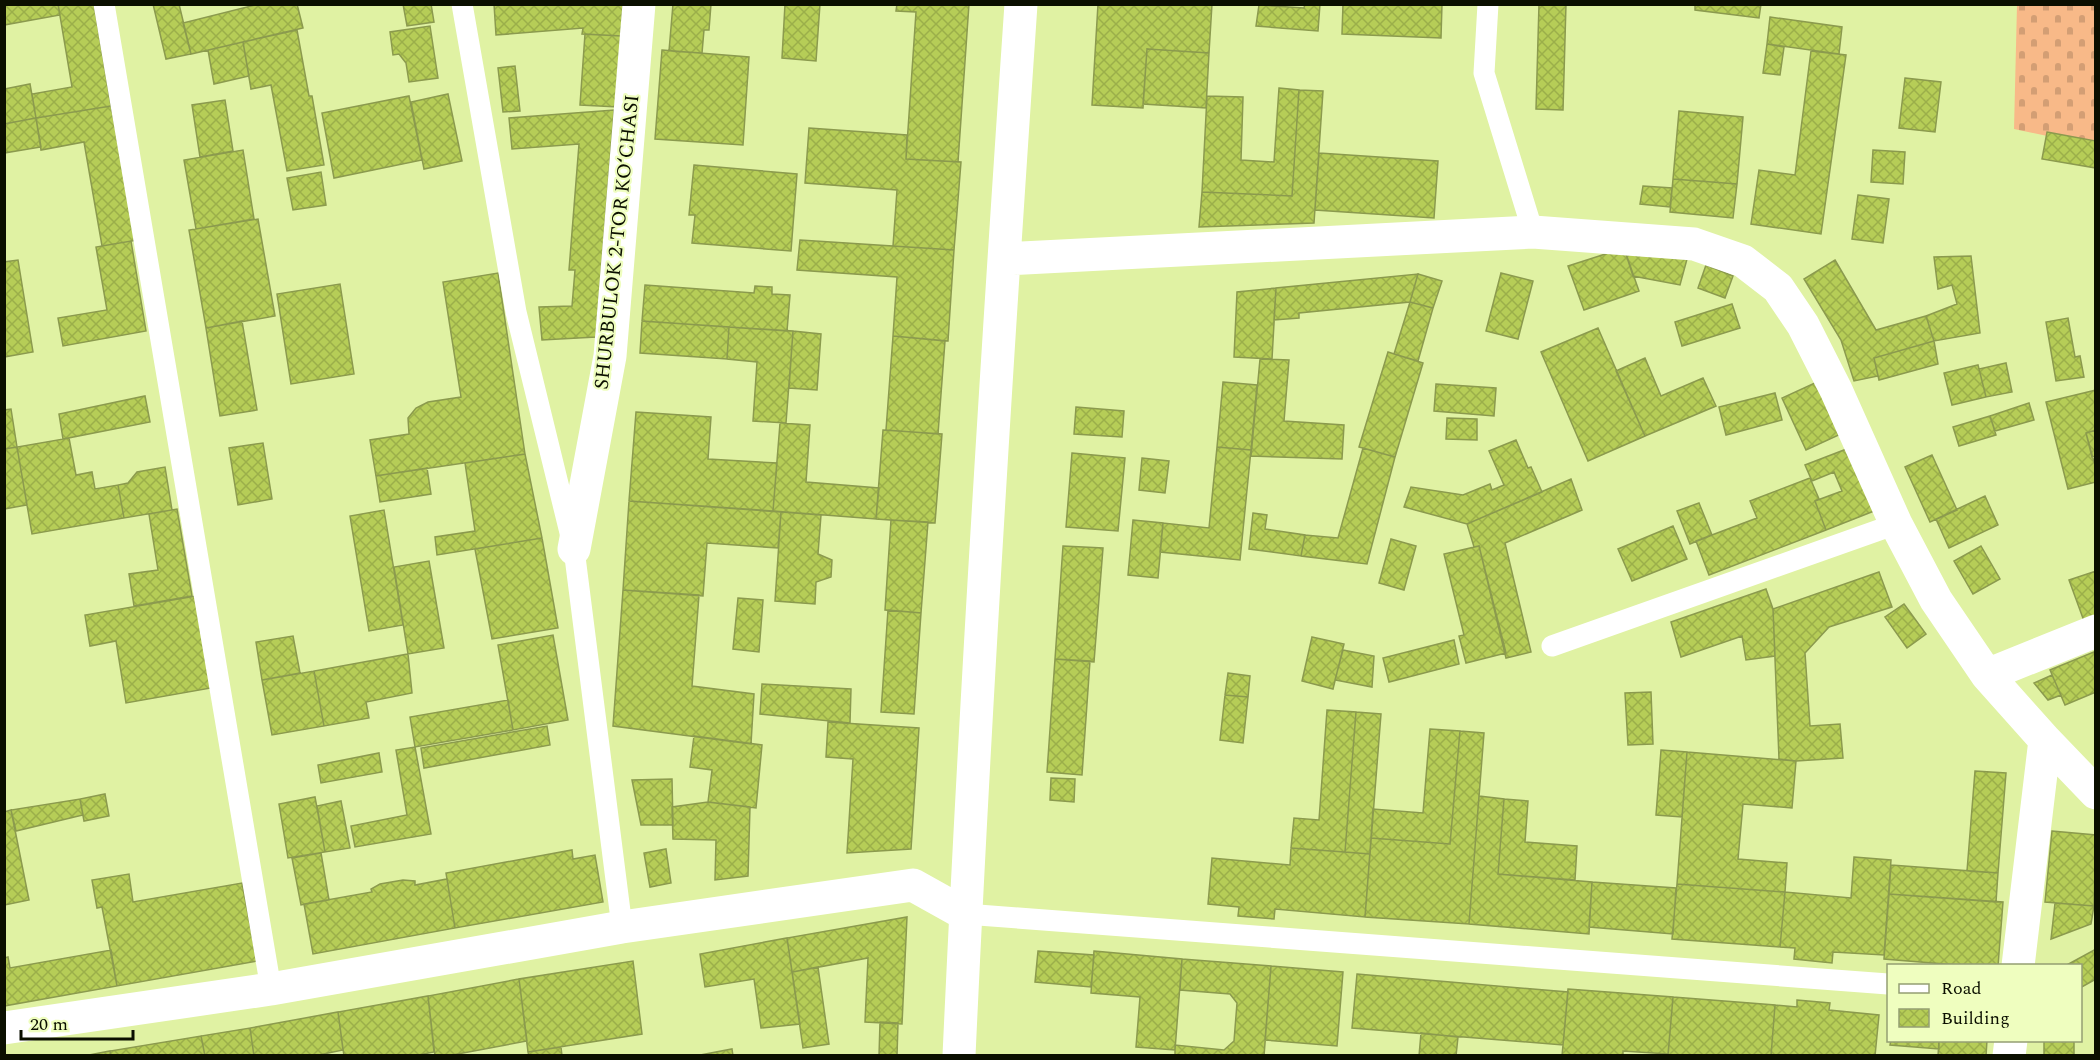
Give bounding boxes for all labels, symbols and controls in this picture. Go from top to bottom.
street label: SHURBULOK 2-TOR KO‘CHASI [587,93,647,391]
legend [1887,964,2082,1042]
text: Road [1941,975,1982,1002]
scale bar [21,1003,134,1041]
text: Building [1941,1005,2010,1032]
text: 20 m [30,1011,68,1038]

